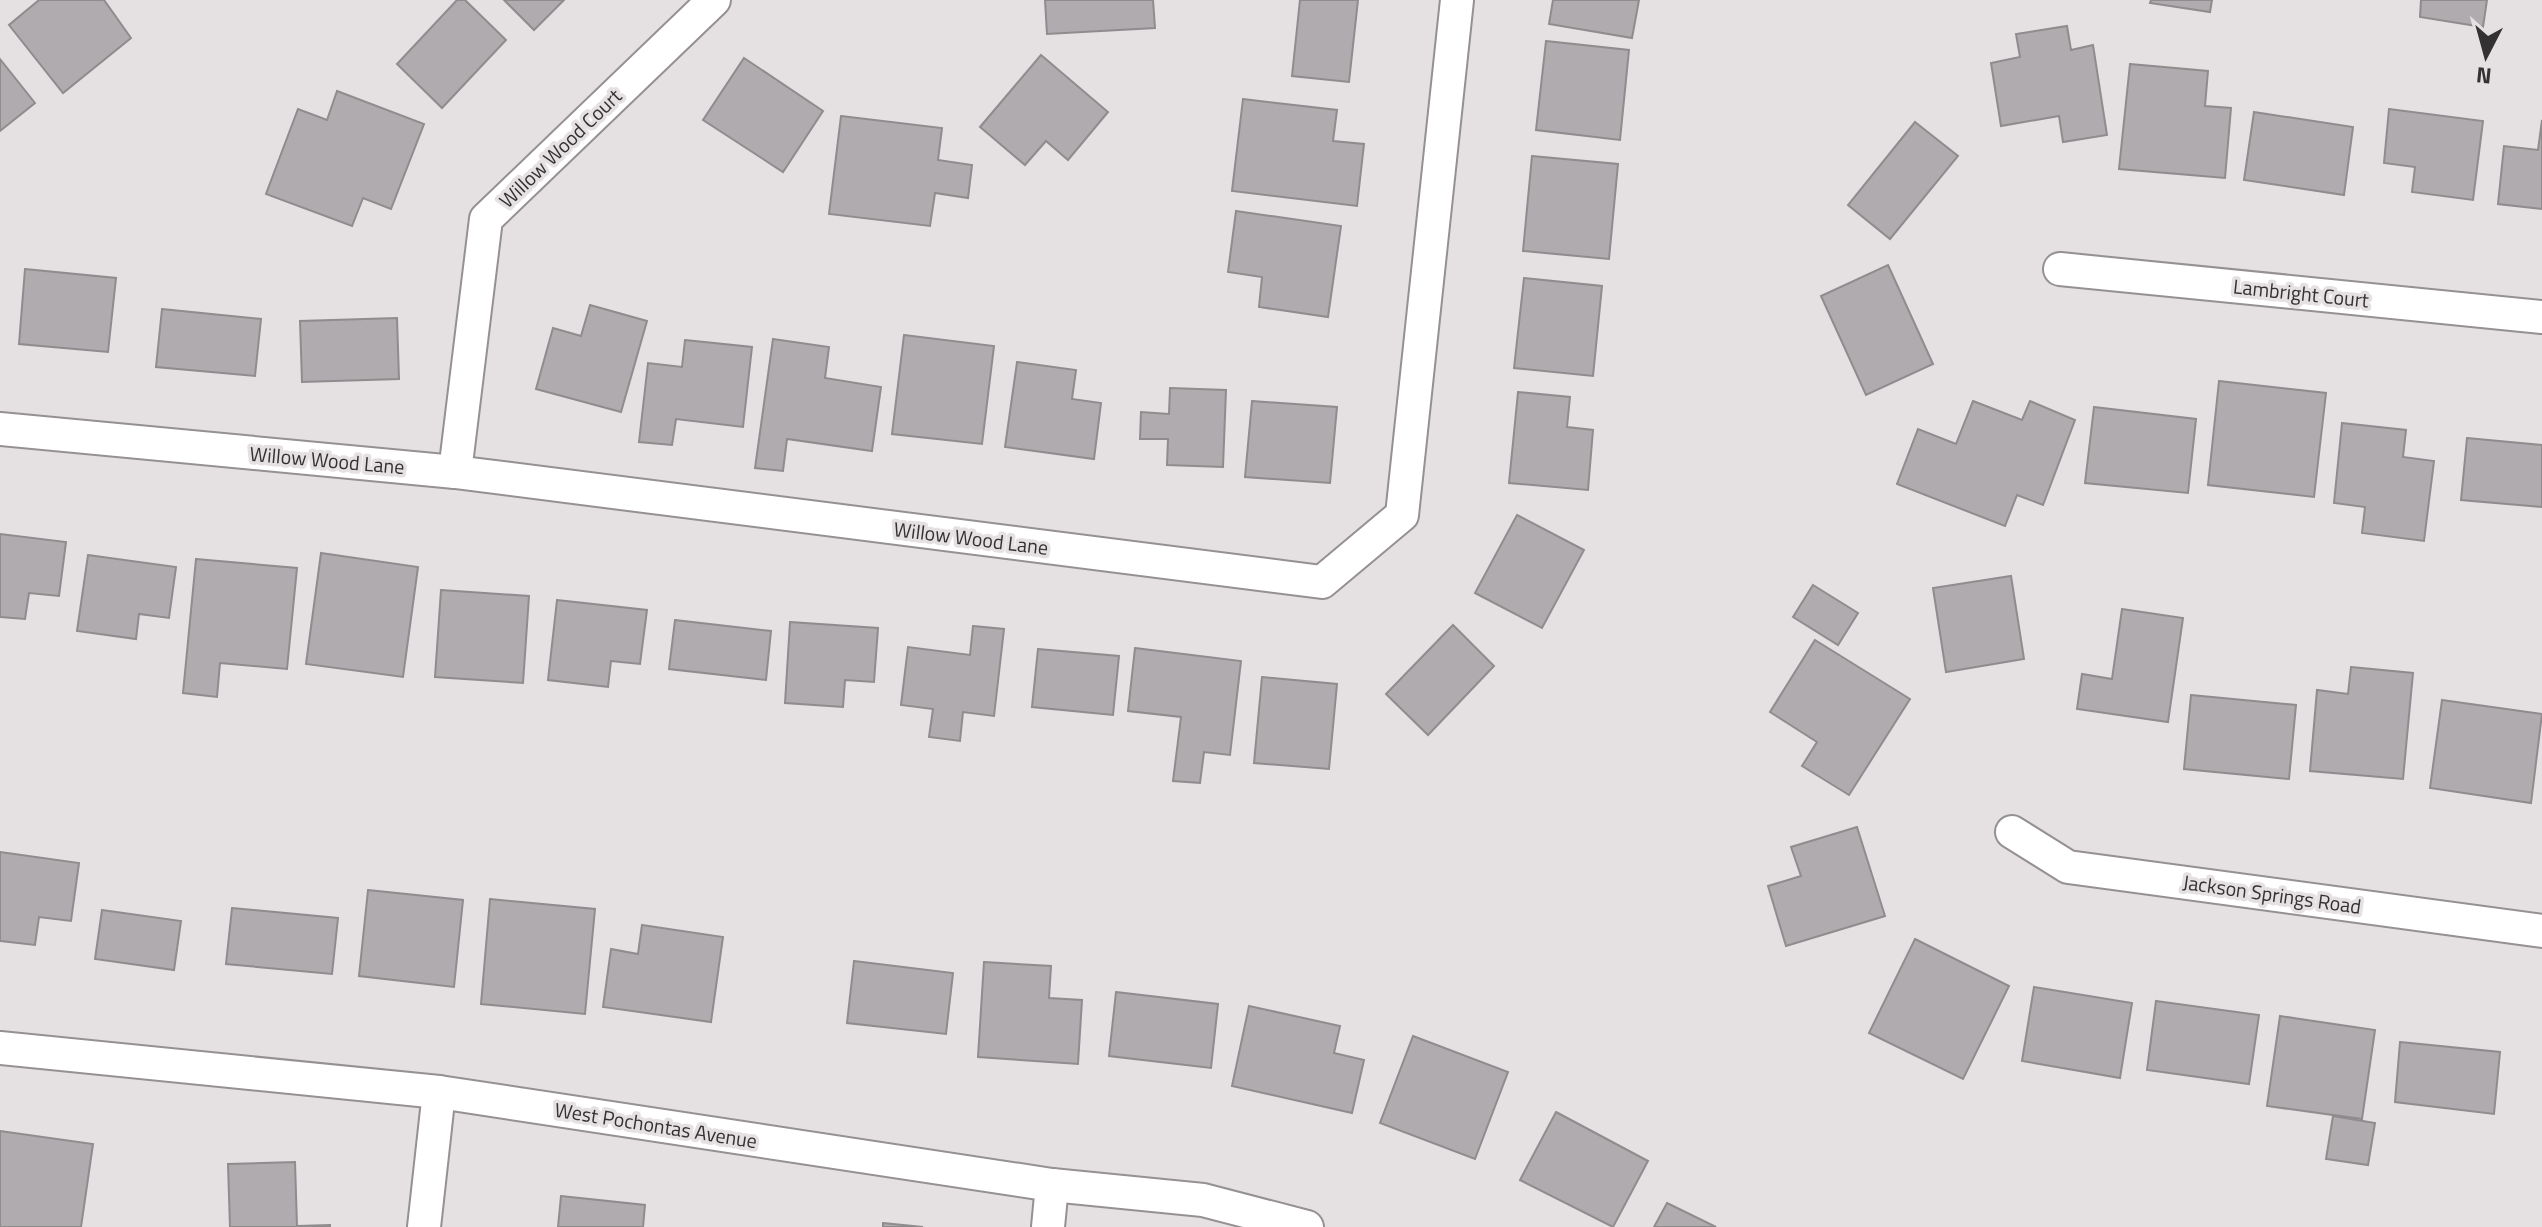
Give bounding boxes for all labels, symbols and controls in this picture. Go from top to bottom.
north arrow [2446,16,2526,96]
text: N [2475,58,2493,94]
street label: Willow Wood Court [491,81,629,215]
street label: Lambright Court [2232,270,2370,316]
street label: Willow Wood Lane [248,438,406,482]
street label: Willow Wood Lane [892,513,1050,563]
street label: Jackson Springs Road [2181,866,2363,922]
street label: West Pochontas Avenue [553,1094,759,1156]

